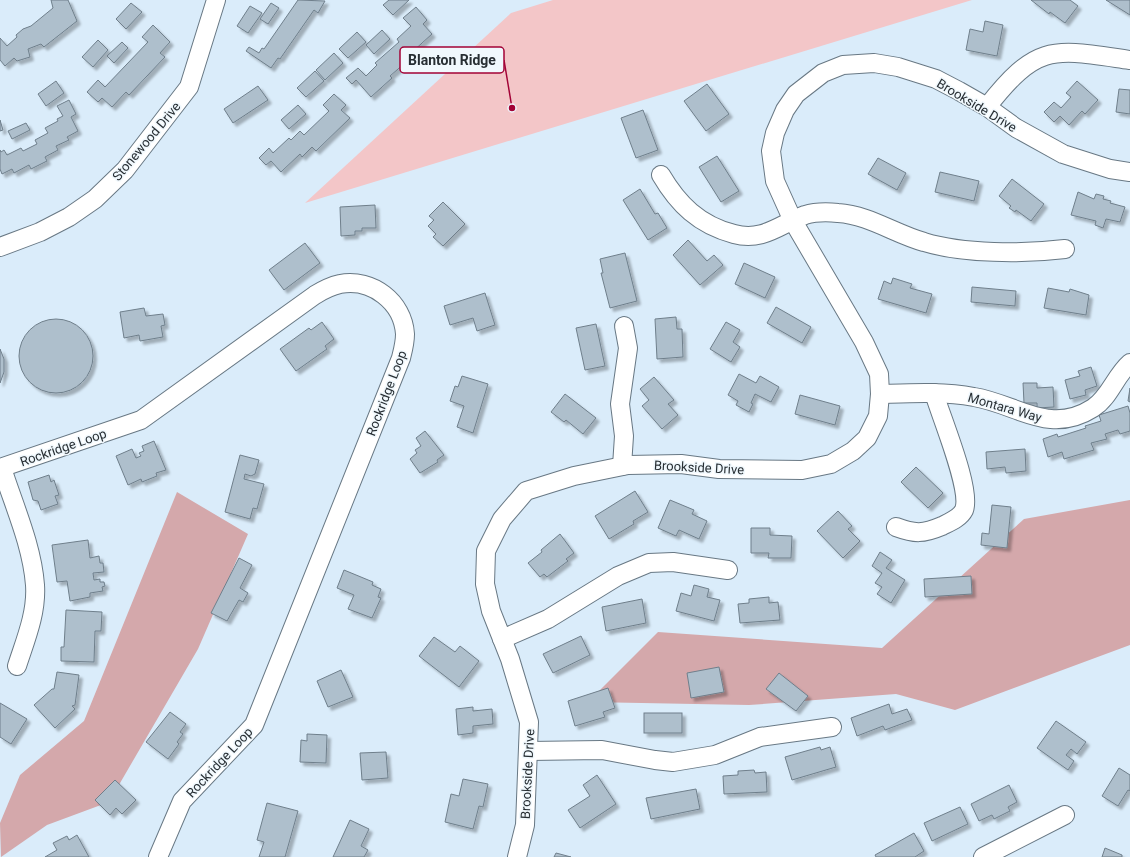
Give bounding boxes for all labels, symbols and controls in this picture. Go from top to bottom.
callout: Blanton Ridge [400,47,504,73]
text: Blanton Ridge [408,52,496,68]
street label: Brookside Drive [934,76,1019,135]
street label: Stonewood Drive [109,99,184,184]
street label: Rockridge Loop [363,348,410,438]
street label: Montara Way [966,390,1044,425]
street label: Rockridge Loop [18,426,108,469]
street label: Brookside Drive [653,458,745,477]
street label: Rockridge Loop [183,724,256,800]
street label: Brookside Drive [518,728,537,820]

